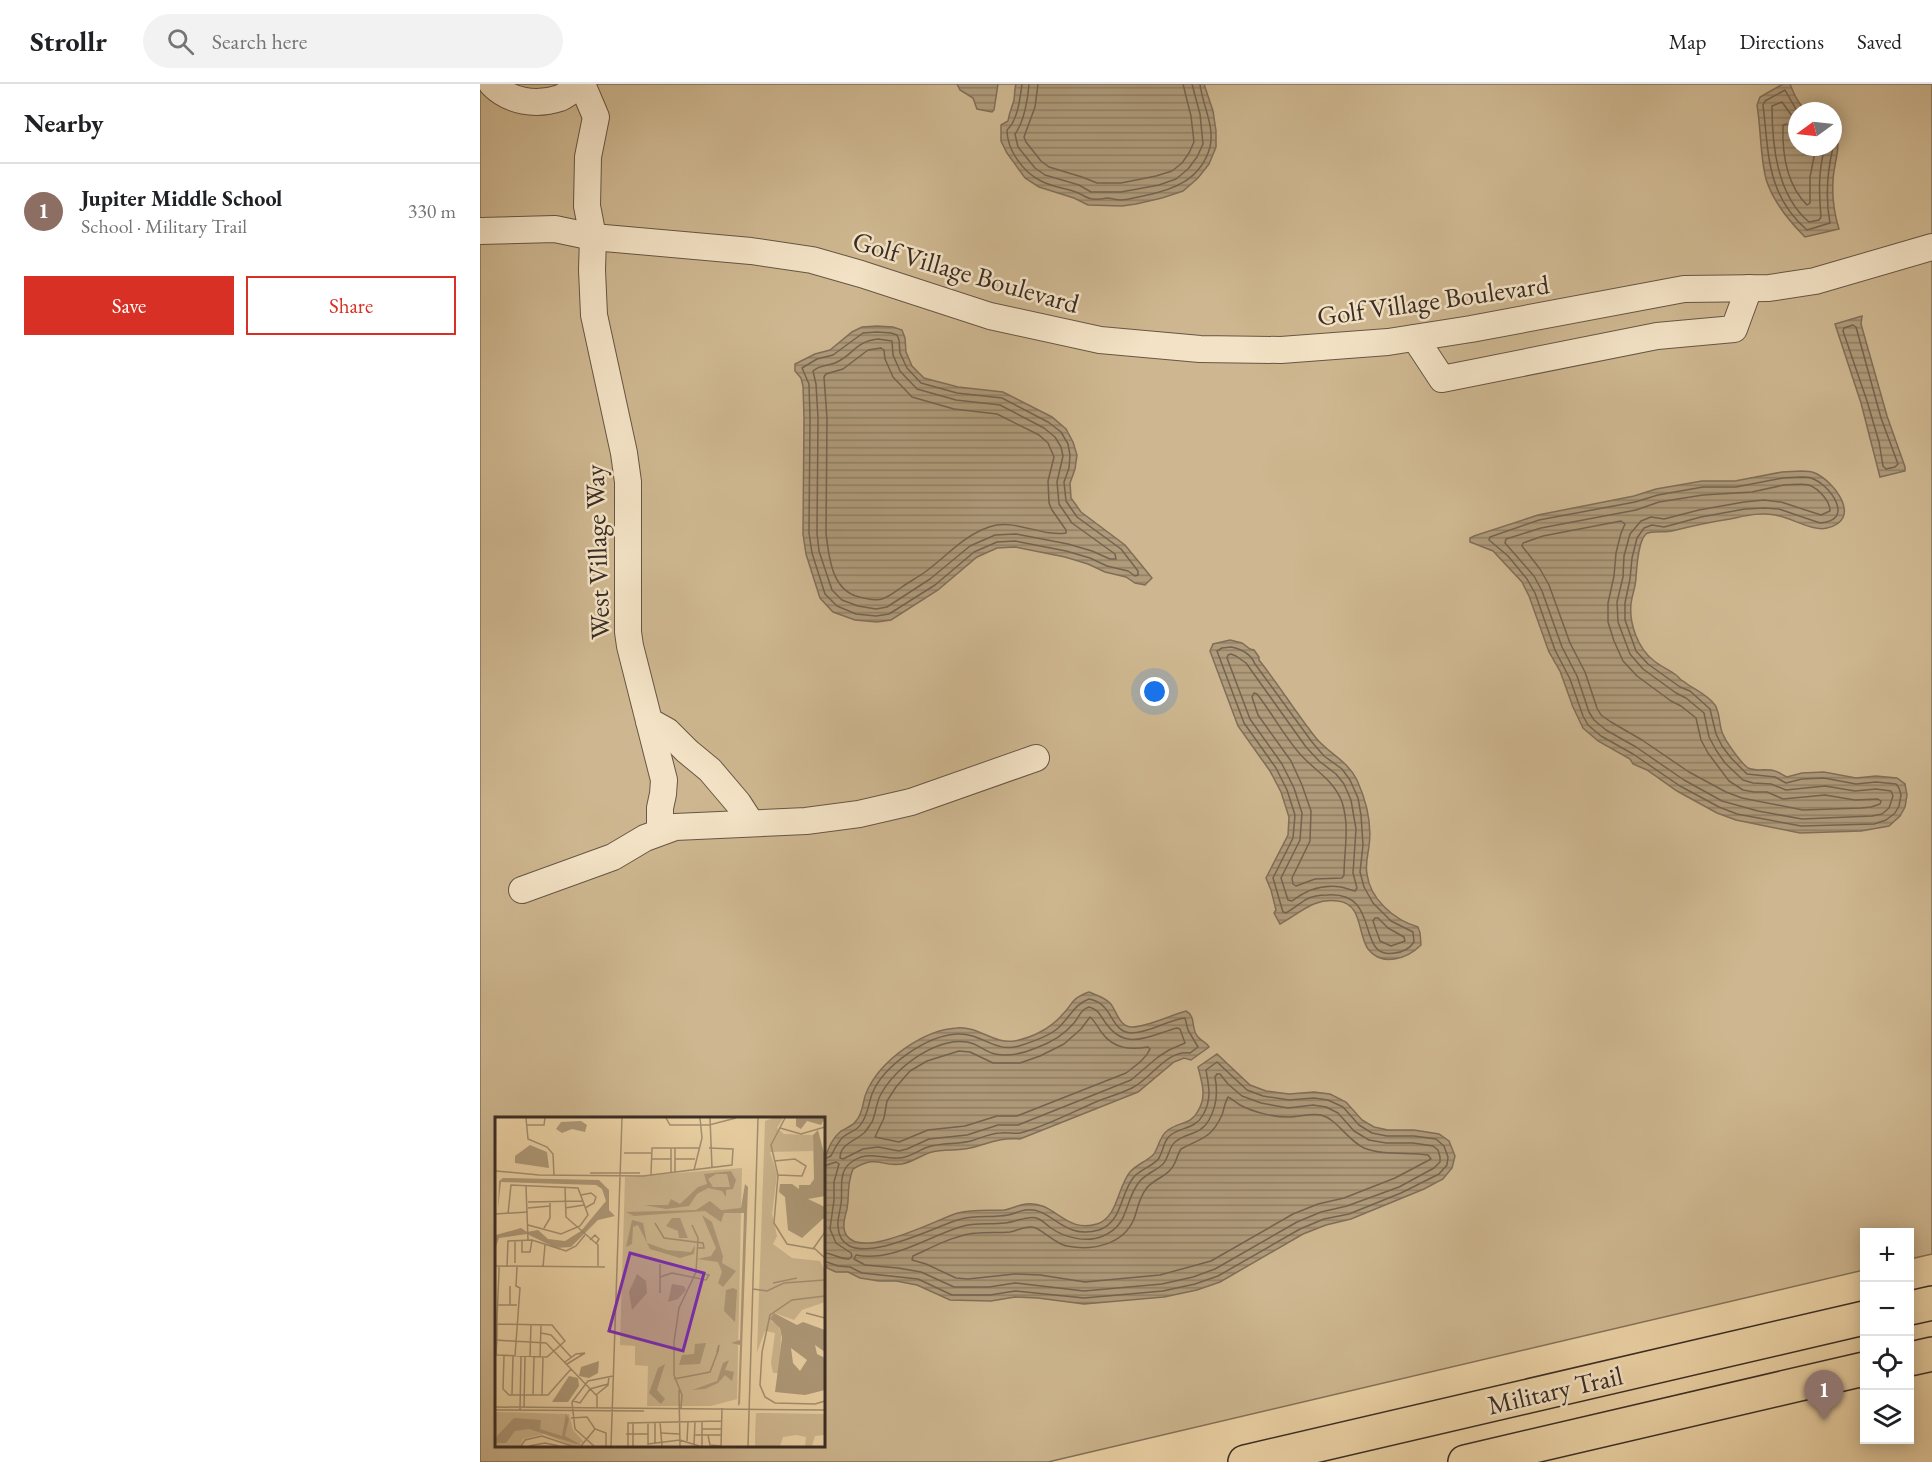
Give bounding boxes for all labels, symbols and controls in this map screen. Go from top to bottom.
search box [143,14,563,68]
text: Strollr [30,23,107,59]
icon: search [164,25,197,58]
text: Search here [212,27,307,56]
text: Map [1669,28,1706,55]
text: Directions [1739,28,1824,55]
text: Saved [1857,28,1902,55]
north arrow [1788,102,1842,156]
text: Nearby [24,106,104,140]
text: Jupiter Middle School [81,184,282,213]
text: 1 [38,198,49,224]
text: 330 m [408,198,456,224]
text: School · Military Trail [81,213,247,239]
street label: Golf Village Boulevard [849,223,1084,321]
street label: Golf Village Boulevard [1315,266,1552,334]
button: Save [24,276,234,335]
button: Share [246,276,456,335]
street label: West Village Way [576,464,618,640]
your location [1140,677,1169,706]
inset map [495,1117,825,1447]
map controls [1860,1228,1914,1444]
button: + [1860,1228,1914,1282]
button: − [1860,1282,1914,1336]
button: locate [1860,1336,1914,1390]
street label: Military Trail [1484,1357,1626,1423]
pin: 1 [1804,1370,1844,1420]
button: layers [1860,1390,1914,1444]

